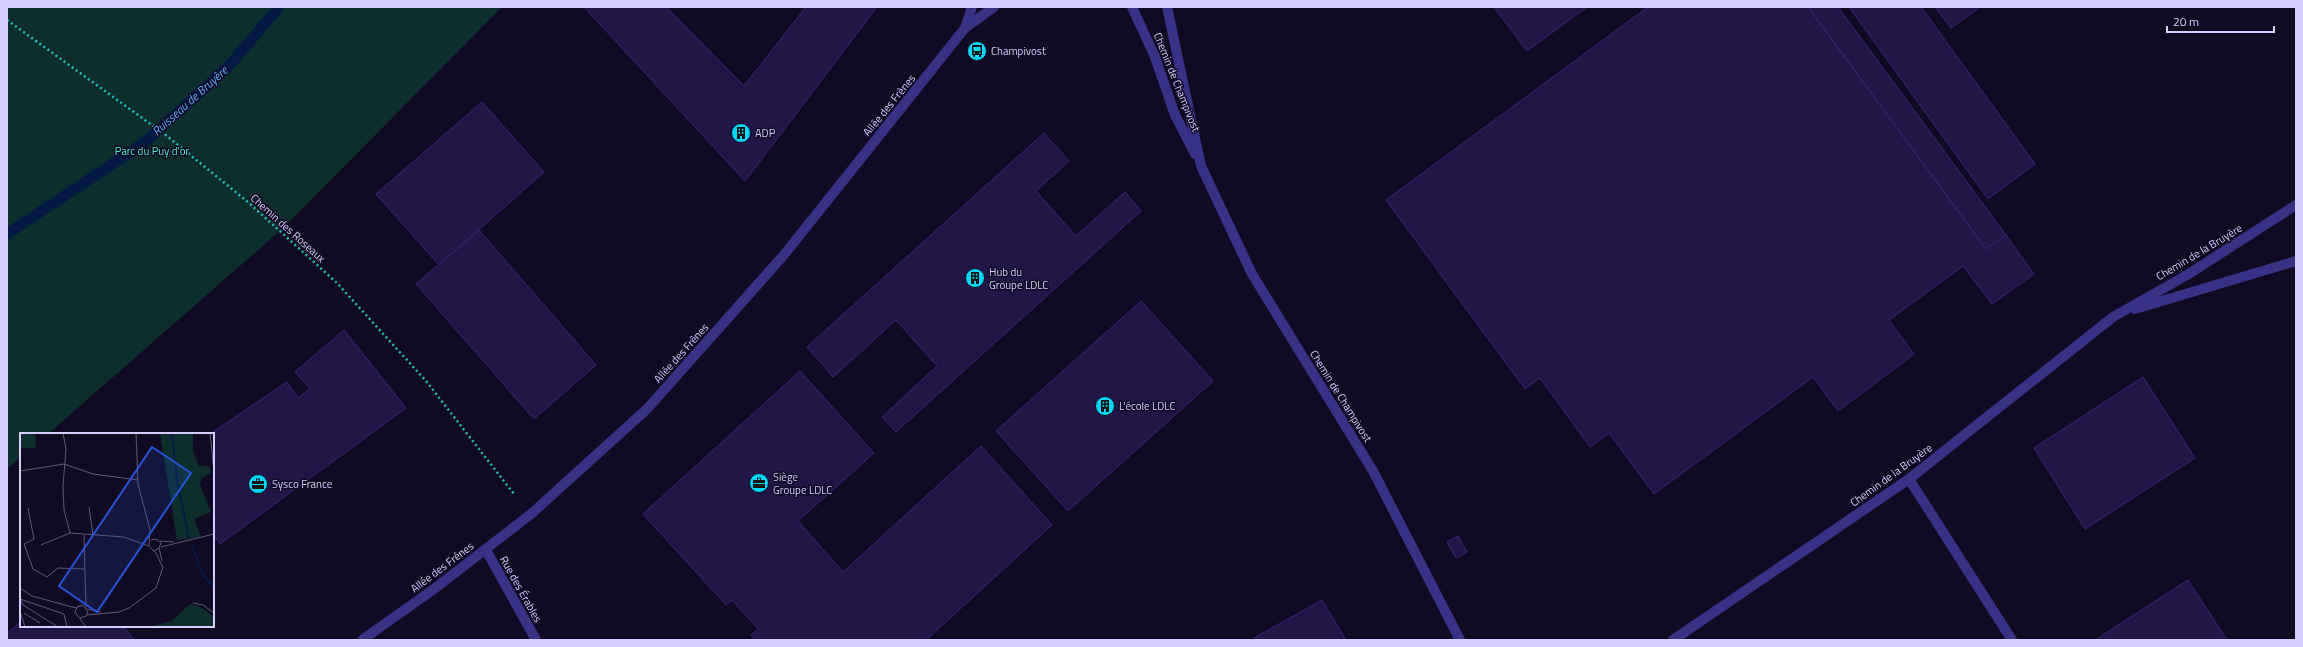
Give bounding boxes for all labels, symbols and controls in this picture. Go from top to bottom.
scale bar [2167,8,2274,34]
text: 20 m [2173,12,2199,31]
street label: Chemin de Champivost [1150,30,1204,134]
bus stop icon: Champivost [966,40,988,62]
place label: Champivost [991,43,1046,59]
water label: Ruisseau de Bruyère [147,60,233,140]
street label: Allée des Frênes [859,71,919,139]
building icon: ADP [730,122,752,144]
place label: ADP [755,125,776,141]
park label: Parc du Puy d'or [115,143,190,159]
street label: Chemin des Roseaux [247,190,329,266]
street label: Chemin de la Bruyère [2153,220,2246,284]
place label: Hub du Groupe LDLC [989,264,1048,293]
building icon: Hub du Groupe LDLC [964,267,986,289]
street label: Allée des Frênes [650,320,712,386]
street label: Chemin de Champivost [1306,347,1376,445]
building icon: L'école LDLC [1094,395,1116,417]
place label: L'école LDLC [1119,398,1175,414]
inset map [20,433,214,627]
street label: Chemin de la Bruyère [1847,439,1936,510]
place label: Siège Groupe LDLC [773,469,832,498]
office icon: Siège Groupe LDLC [748,472,770,494]
office icon: Sysco France [247,473,269,495]
place label: Sysco France [272,476,333,492]
street label: Allée des Frênes [407,538,477,596]
street label: Rue des Érables [496,553,546,625]

